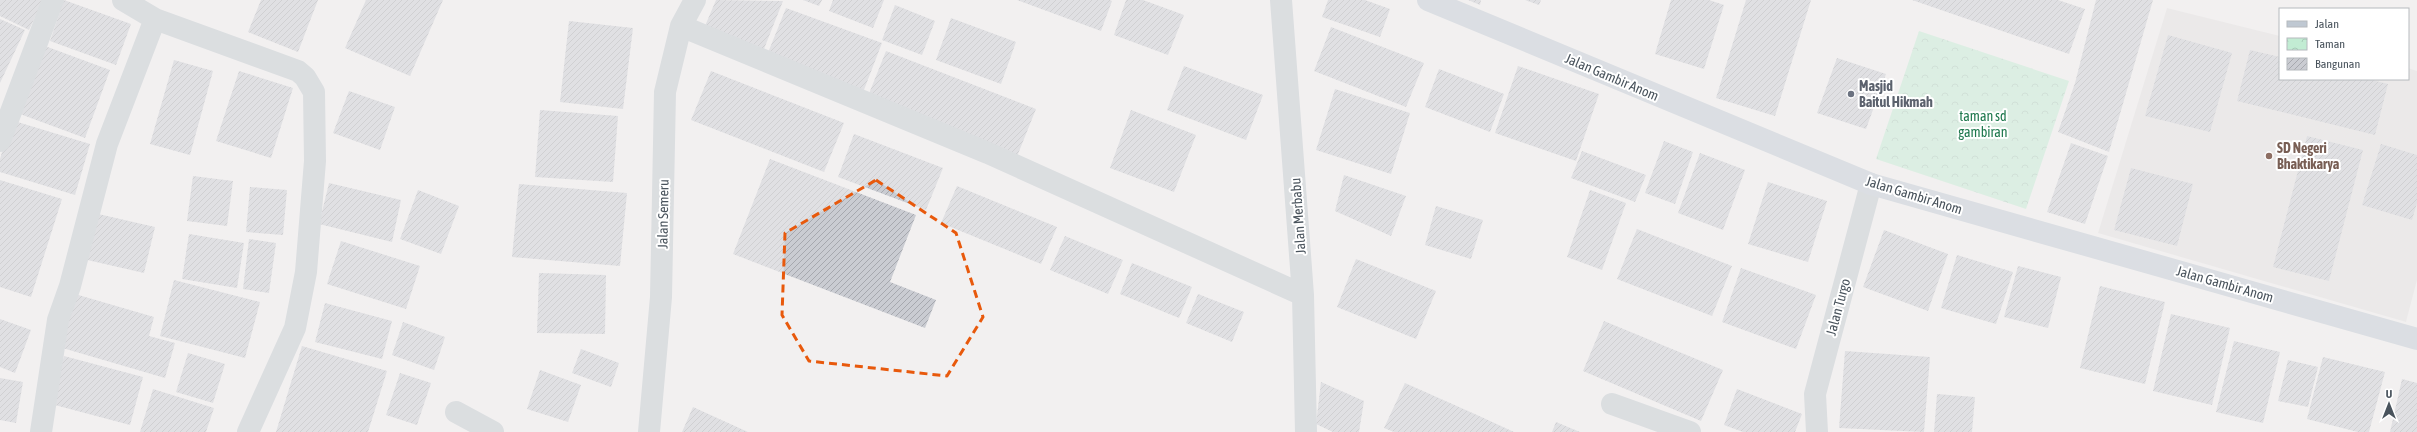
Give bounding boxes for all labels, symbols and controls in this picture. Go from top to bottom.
legend [2279,8,2409,80]
text: Jalan [2315,17,2339,31]
text: Taman [2315,37,2345,51]
street label: Jalan Gambir Anom [1563,50,1661,104]
text: Bangunan [2315,57,2360,71]
place label: Masjid Baitul Hikmah [1859,78,1933,110]
marker: Masjid Baitul Hikmah [1846,89,1856,99]
park label: taman sd gambiran [1958,108,2008,140]
place label: SD Negeri Bhaktikarya [2277,140,2340,172]
marker: SD Negeri Bhaktikarya [2264,151,2274,161]
street label: Jalan Gambir Anom [1864,173,1964,217]
street label: Jalan Merbabu [1287,177,1309,255]
street label: Jalan Semeru [654,179,672,249]
street label: Jalan Gambir Anom [2175,263,2275,305]
street label: Jalan Turgo [1823,277,1853,337]
north arrow [2369,384,2409,424]
text: U [2386,388,2392,400]

